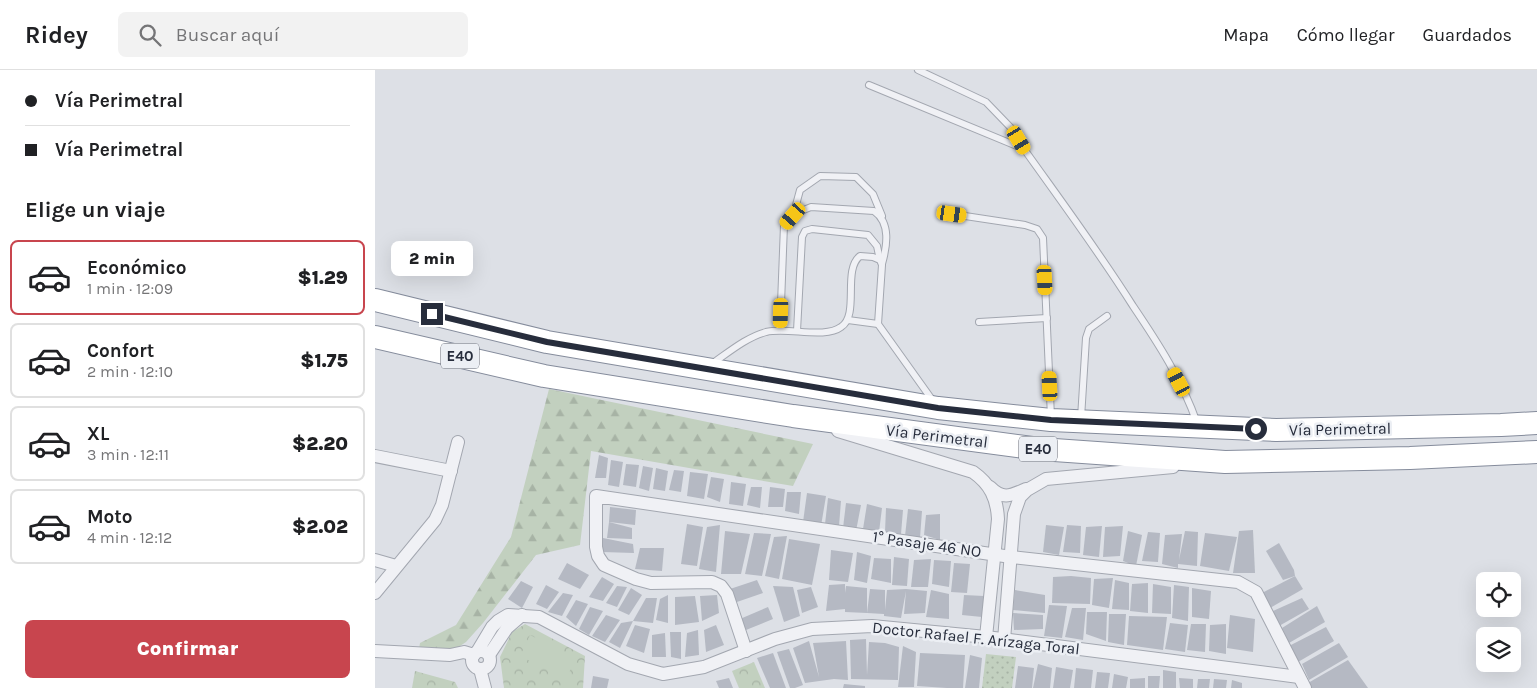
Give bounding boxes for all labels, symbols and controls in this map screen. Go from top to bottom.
search box [118,12,468,57]
text: Ridey [25,21,88,49]
icon: search [136,21,164,49]
text: Buscar aquí [176,24,280,46]
text: Mapa [1223,24,1269,46]
text: Cómo llegar [1297,24,1395,46]
text: Guardados [1423,24,1512,46]
text: Vía Perimetral [55,90,183,112]
car [1004,123,1033,157]
text: Vía Perimetral [55,139,183,161]
text: Elige un viaje [25,197,165,223]
car [777,200,808,232]
car [936,204,967,224]
callout: 2 min [391,242,473,276]
text: 2 min [409,249,455,268]
icon: car [27,255,72,300]
text: Económico [87,257,187,279]
car [1036,265,1053,295]
text: $1.29 [297,267,348,289]
text: 1 min · 12:09 [87,279,173,298]
car [772,298,789,328]
route end [421,303,443,325]
icon: car [27,338,72,383]
text: Confort [87,340,154,362]
road number: E40 [441,344,479,368]
text: $1.75 [300,350,348,372]
text: 2 min · 12:10 [87,362,173,381]
car [1165,365,1192,399]
car [1041,371,1058,401]
route start [1245,418,1267,440]
street label: Vía Perimetral [1289,419,1391,439]
street label: Vía Perimetral [885,420,989,452]
icon: car [27,421,72,466]
text: XL [87,423,109,445]
text: $2.20 [292,433,348,455]
road number: E40 [1019,436,1057,462]
text: 3 min · 12:11 [87,445,169,464]
icon: car [27,504,72,549]
text: Moto [87,506,133,528]
text: $2.02 [292,516,348,538]
street label: 1° Pasaje 46 NO [871,527,983,561]
text: 4 min · 12:12 [87,528,172,547]
map controls [1476,572,1521,672]
button: locate [1476,572,1521,617]
street label: Doctor Rafael F. Arízaga Toral [871,618,1081,658]
button: Confirmar [25,620,350,678]
button: layers [1476,627,1521,672]

